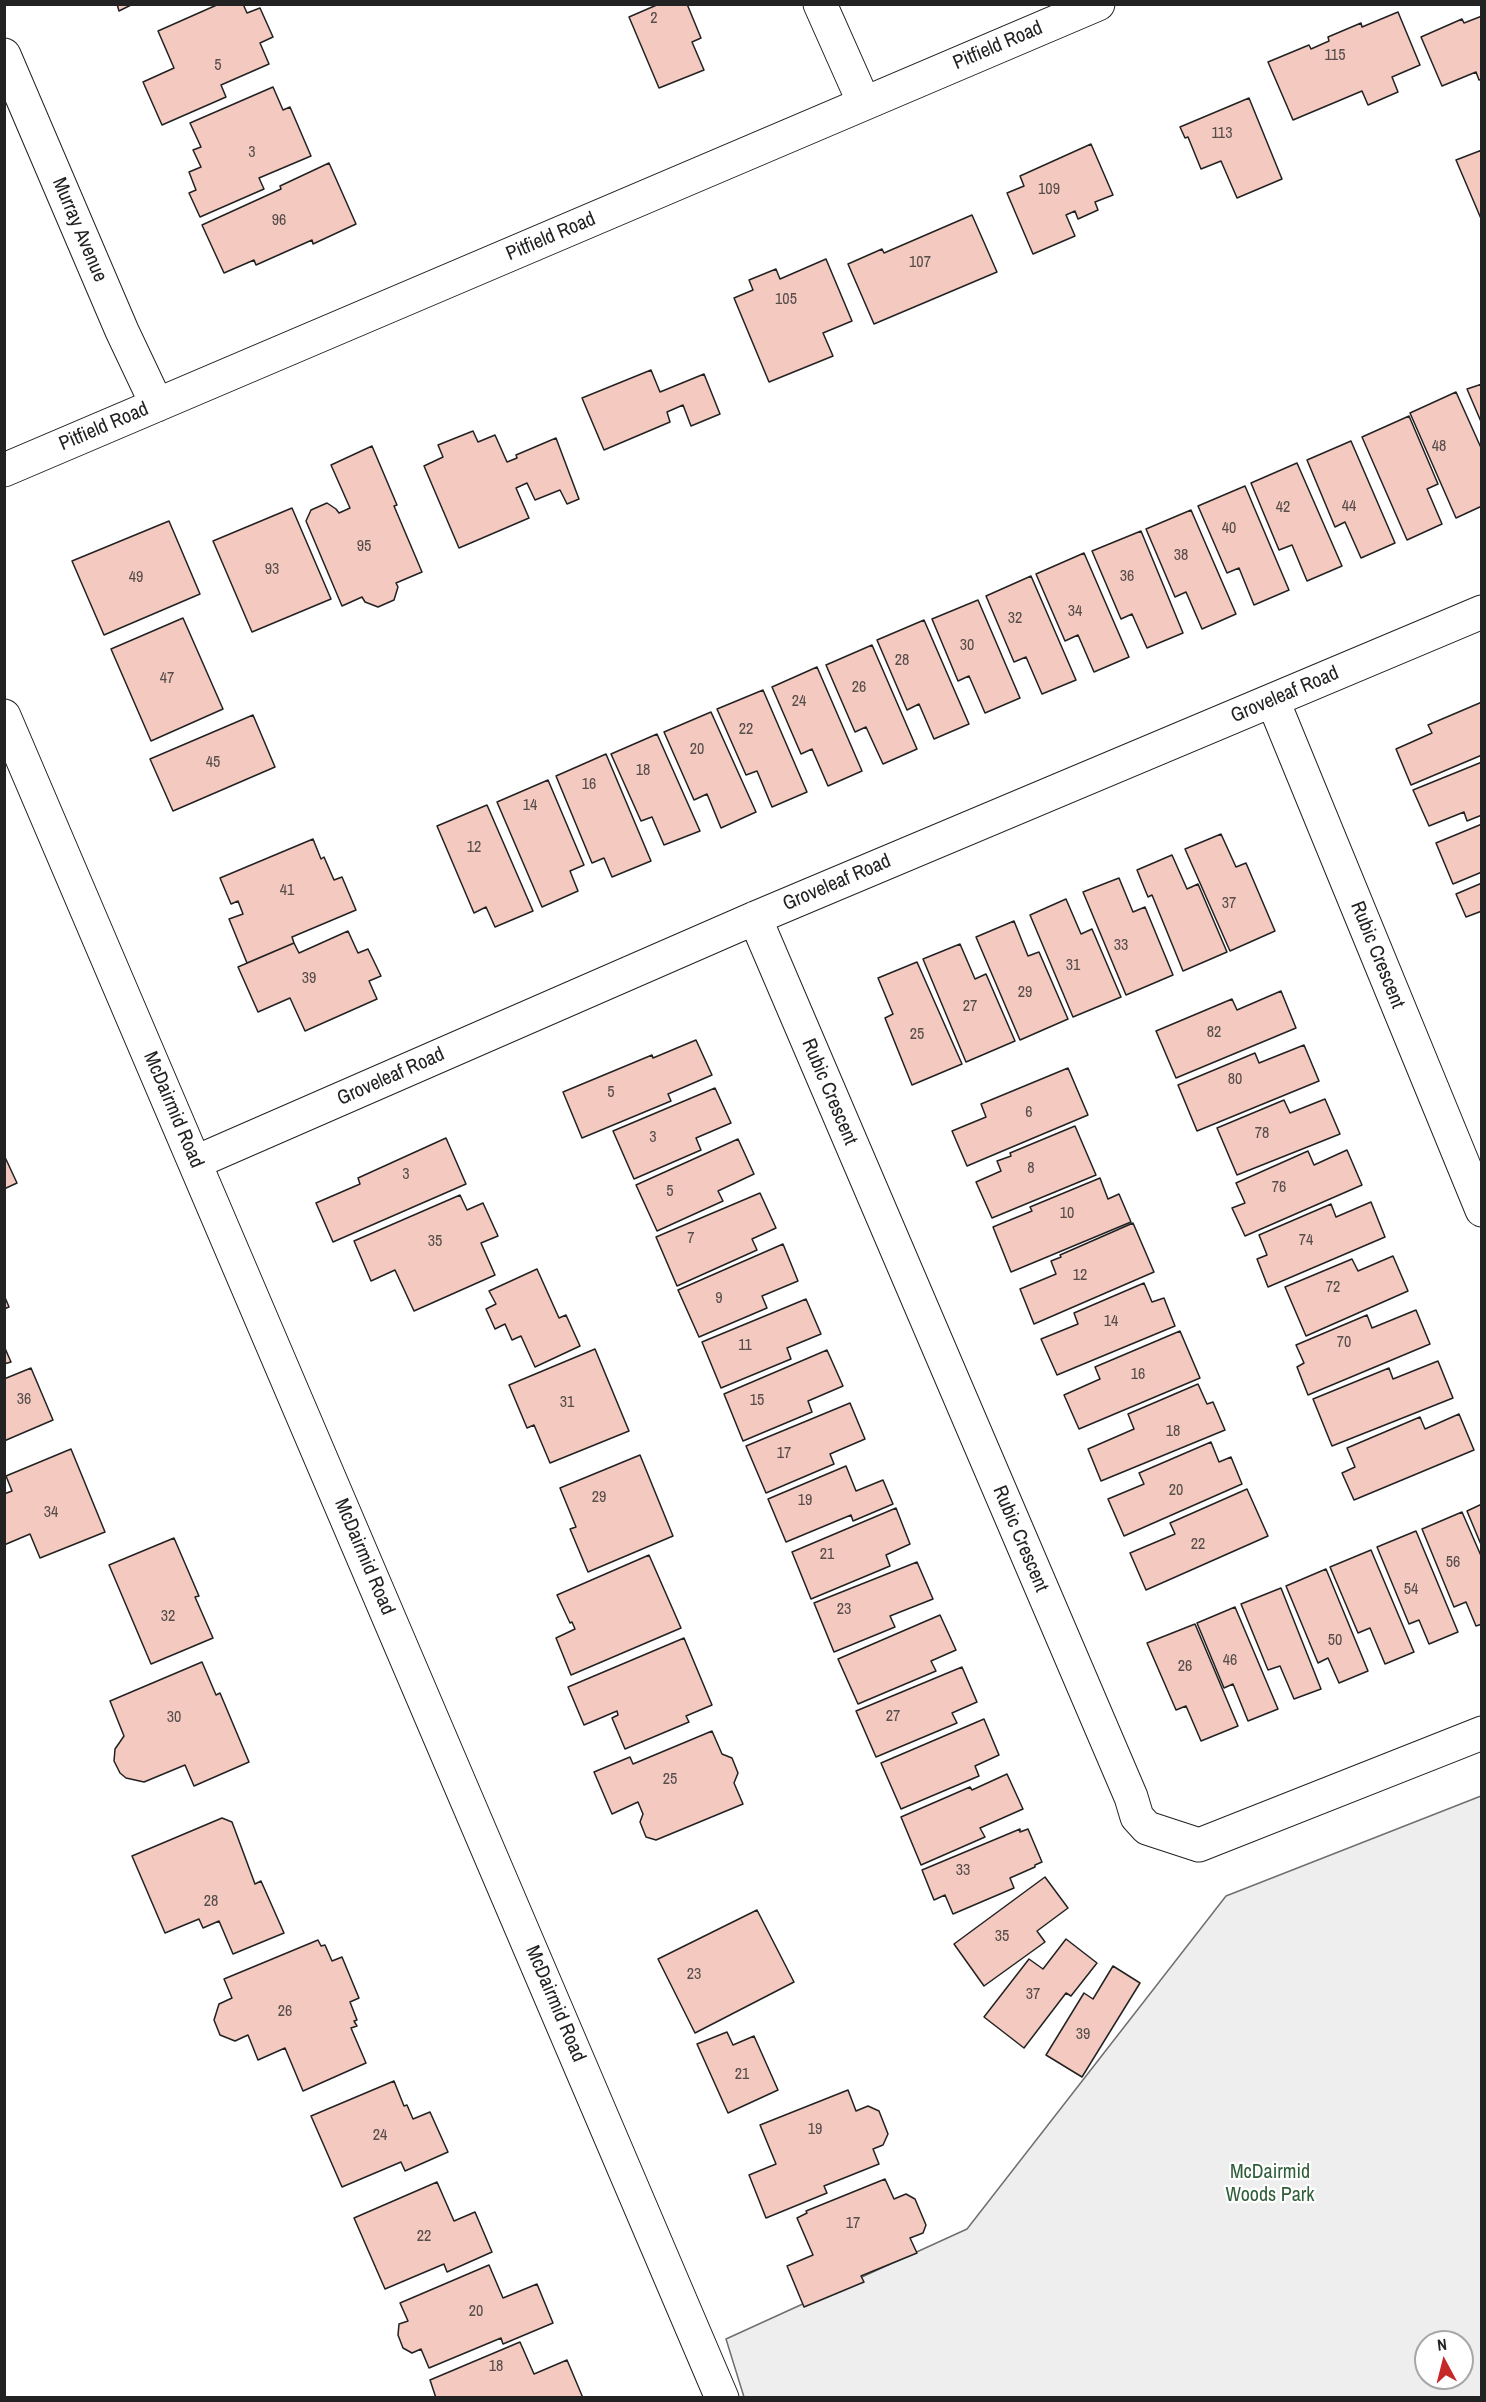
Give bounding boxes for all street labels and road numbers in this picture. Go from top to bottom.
street label: Pitfield Road [950,16,1046,76]
street label: Murray Avenue [46,174,112,286]
street label: Pitfield Road [503,207,599,267]
street label: Pitfield Road [56,397,152,457]
street label: Groveleaf Road [1227,662,1343,728]
street label: Groveleaf Road [779,850,895,916]
street label: Rubic Crescent [1345,898,1409,1012]
street label: Rubic Crescent [796,1035,862,1149]
street label: Groveleaf Road [334,1043,448,1111]
street label: McDairmid Road [138,1048,208,1172]
street label: Rubic Crescent [987,1482,1053,1596]
street label: McDairmid Road [329,1495,399,1619]
street label: McDairmid Road [520,1942,590,2066]

